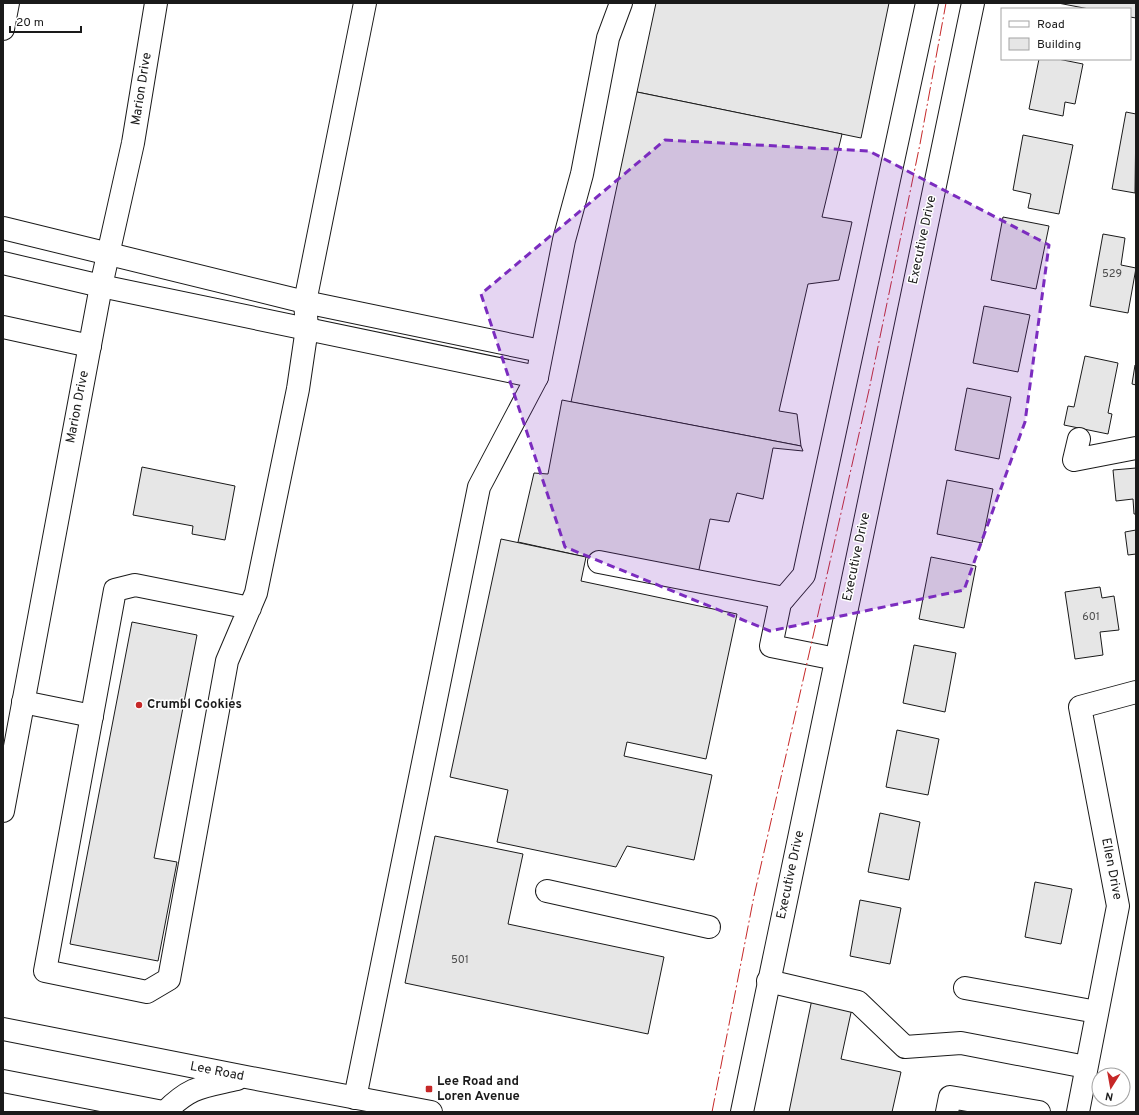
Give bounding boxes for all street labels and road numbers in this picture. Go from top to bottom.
street label: Marion Drive [128,51,156,127]
street label: Executive Drive [906,194,940,286]
street label: Marion Drive [63,369,93,445]
street label: Executive Drive [840,511,874,603]
street label: Executive Drive [774,829,808,921]
street label: Ellen Drive [1097,837,1125,901]
street label: Lee Road [189,1059,245,1085]

